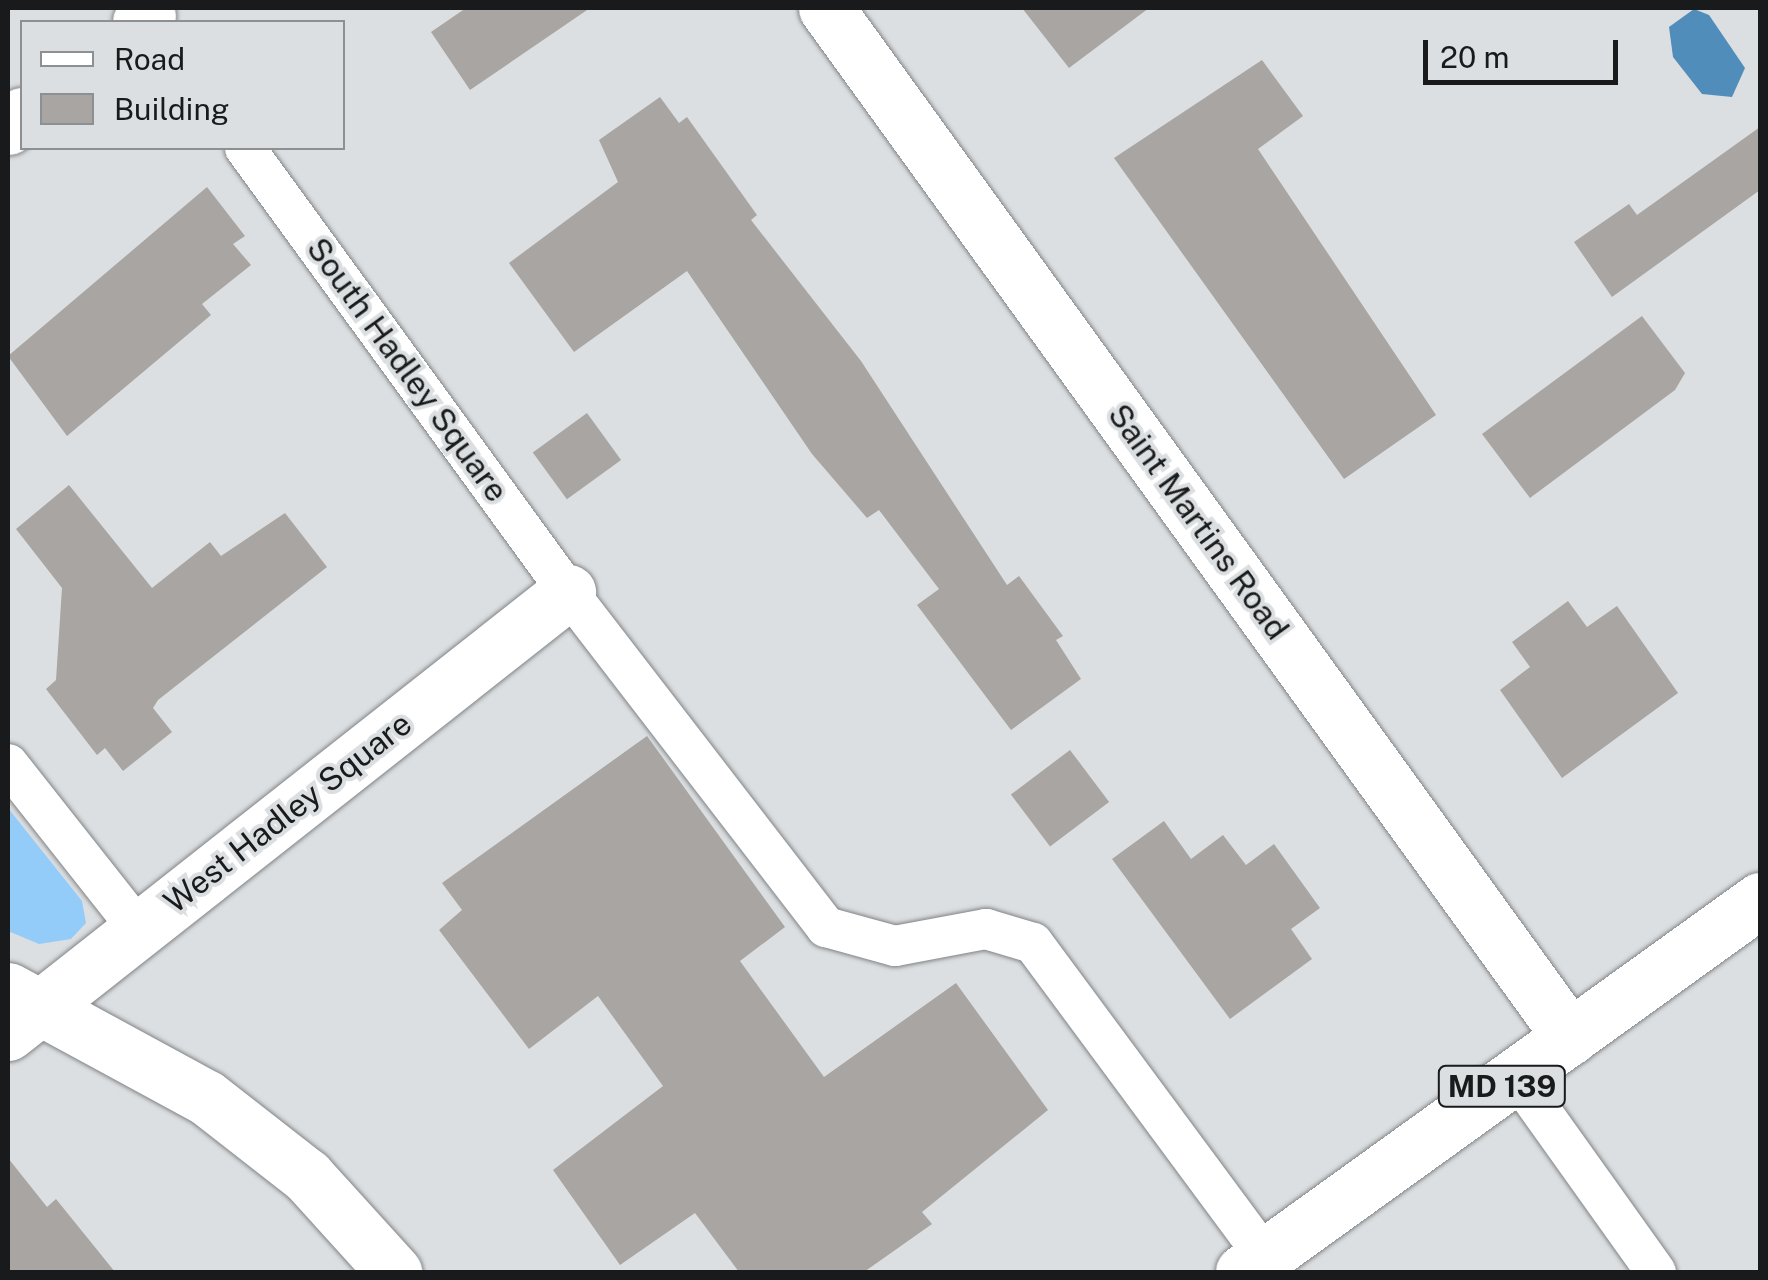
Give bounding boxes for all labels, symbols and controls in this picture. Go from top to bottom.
legend [20,20,345,150]
scale bar [1428,20,1623,82]
text: 20 m [1440,39,1509,75]
text: Road [114,41,185,77]
text: Building [114,91,229,127]
street label: South Hadley Square [298,231,516,509]
street label: Saint Martins Road [1100,397,1296,647]
street label: West Hadley Square [157,704,419,922]
road number: MD 139 [1437,1061,1567,1111]

